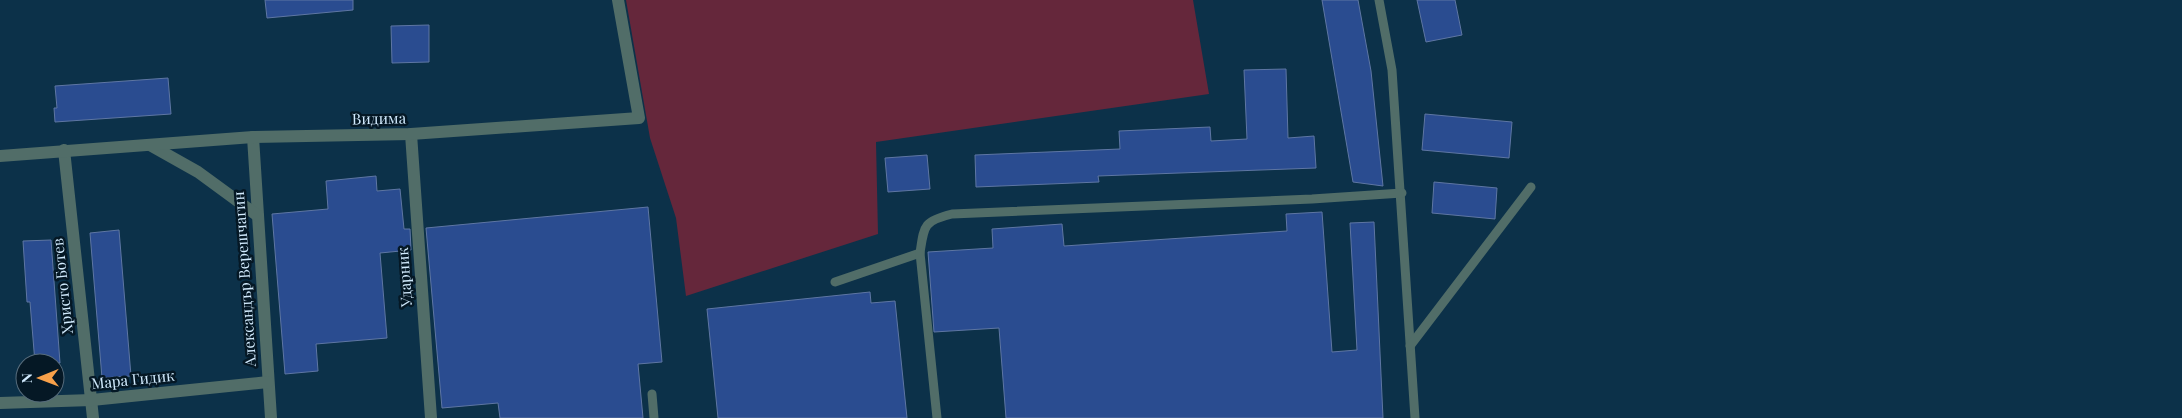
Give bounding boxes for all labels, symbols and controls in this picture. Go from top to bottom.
street label: Видима [352,108,407,128]
street label: Александър Верешчагин [228,191,260,368]
street label: Христо Ботев [47,237,77,335]
street label: Ударник [392,246,416,309]
north arrow [15,353,65,403]
street label: Мара Гидик [90,365,176,393]
text: N [17,373,36,383]

